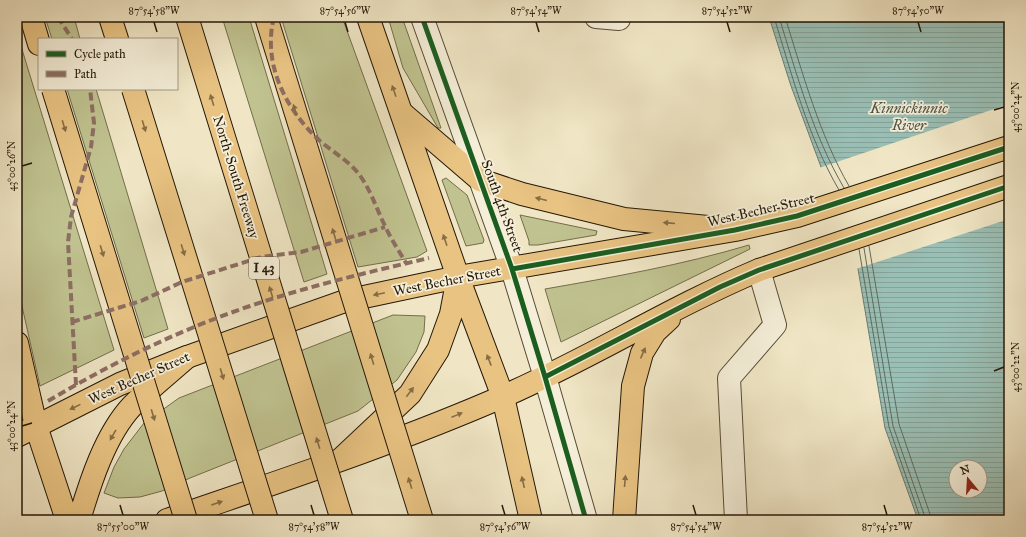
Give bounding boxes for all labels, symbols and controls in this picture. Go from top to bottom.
text: 87°54'58"W [129,5,180,17]
text: 87°54'56"W [320,5,371,17]
text: 87°54'54"W [511,5,562,17]
text: 87°54'52"W [702,5,753,17]
text: 87°54'50"W [892,5,944,17]
legend [38,38,178,90]
text: Cycle path [74,47,126,61]
text: Path [74,67,97,81]
text: 43°00'24"N [1010,81,1022,132]
one-way arrow [391,84,397,96]
one-way arrow [209,94,215,106]
water label: Kinnickinnic River [869,99,948,134]
one-way arrow [292,104,298,116]
street label: North-South Freeway [209,113,263,241]
one-way arrow [61,121,67,133]
one-way arrow [141,121,147,133]
text: 43°00'26"N [6,140,18,191]
street label: South 4th Street [477,158,527,254]
street label: West Becher Street [706,189,816,231]
one-way arrow [535,195,547,201]
one-way arrow [662,220,675,226]
one-way arrow [331,228,337,240]
one-way arrow [442,234,448,246]
one-way arrow [99,245,105,257]
one-way arrow [180,245,186,257]
road number: I 43 [249,257,279,279]
street label: West Becher Street [392,262,502,300]
one-way arrow [268,285,274,297]
one-way arrow [373,291,385,297]
text: 43°00'22"N [1010,341,1022,392]
one-way arrow [640,347,646,359]
street label: West Becher Street [86,348,192,408]
one-way arrow [369,352,375,364]
one-way arrow [486,354,492,366]
one-way arrow [219,369,225,381]
one-way arrow [406,387,415,398]
text: 43°00'24"N [6,400,18,451]
one-way arrow [69,404,80,410]
one-way arrow [151,409,157,421]
one-way arrow [452,411,464,417]
one-way arrow [109,429,116,441]
one-way arrow [315,436,321,448]
north arrow [948,459,988,499]
text: N [959,462,972,478]
one-way arrow [622,475,629,487]
one-way arrow [407,476,413,488]
one-way arrow [519,476,525,488]
one-way arrow [211,499,223,505]
text: 87°55'00"W [97,521,149,533]
text: 87°54'58"W [289,521,340,533]
text: 87°54'56"W [480,521,531,533]
text: 87°54'54"W [671,521,722,533]
text: 87°54'52"W [862,521,913,533]

